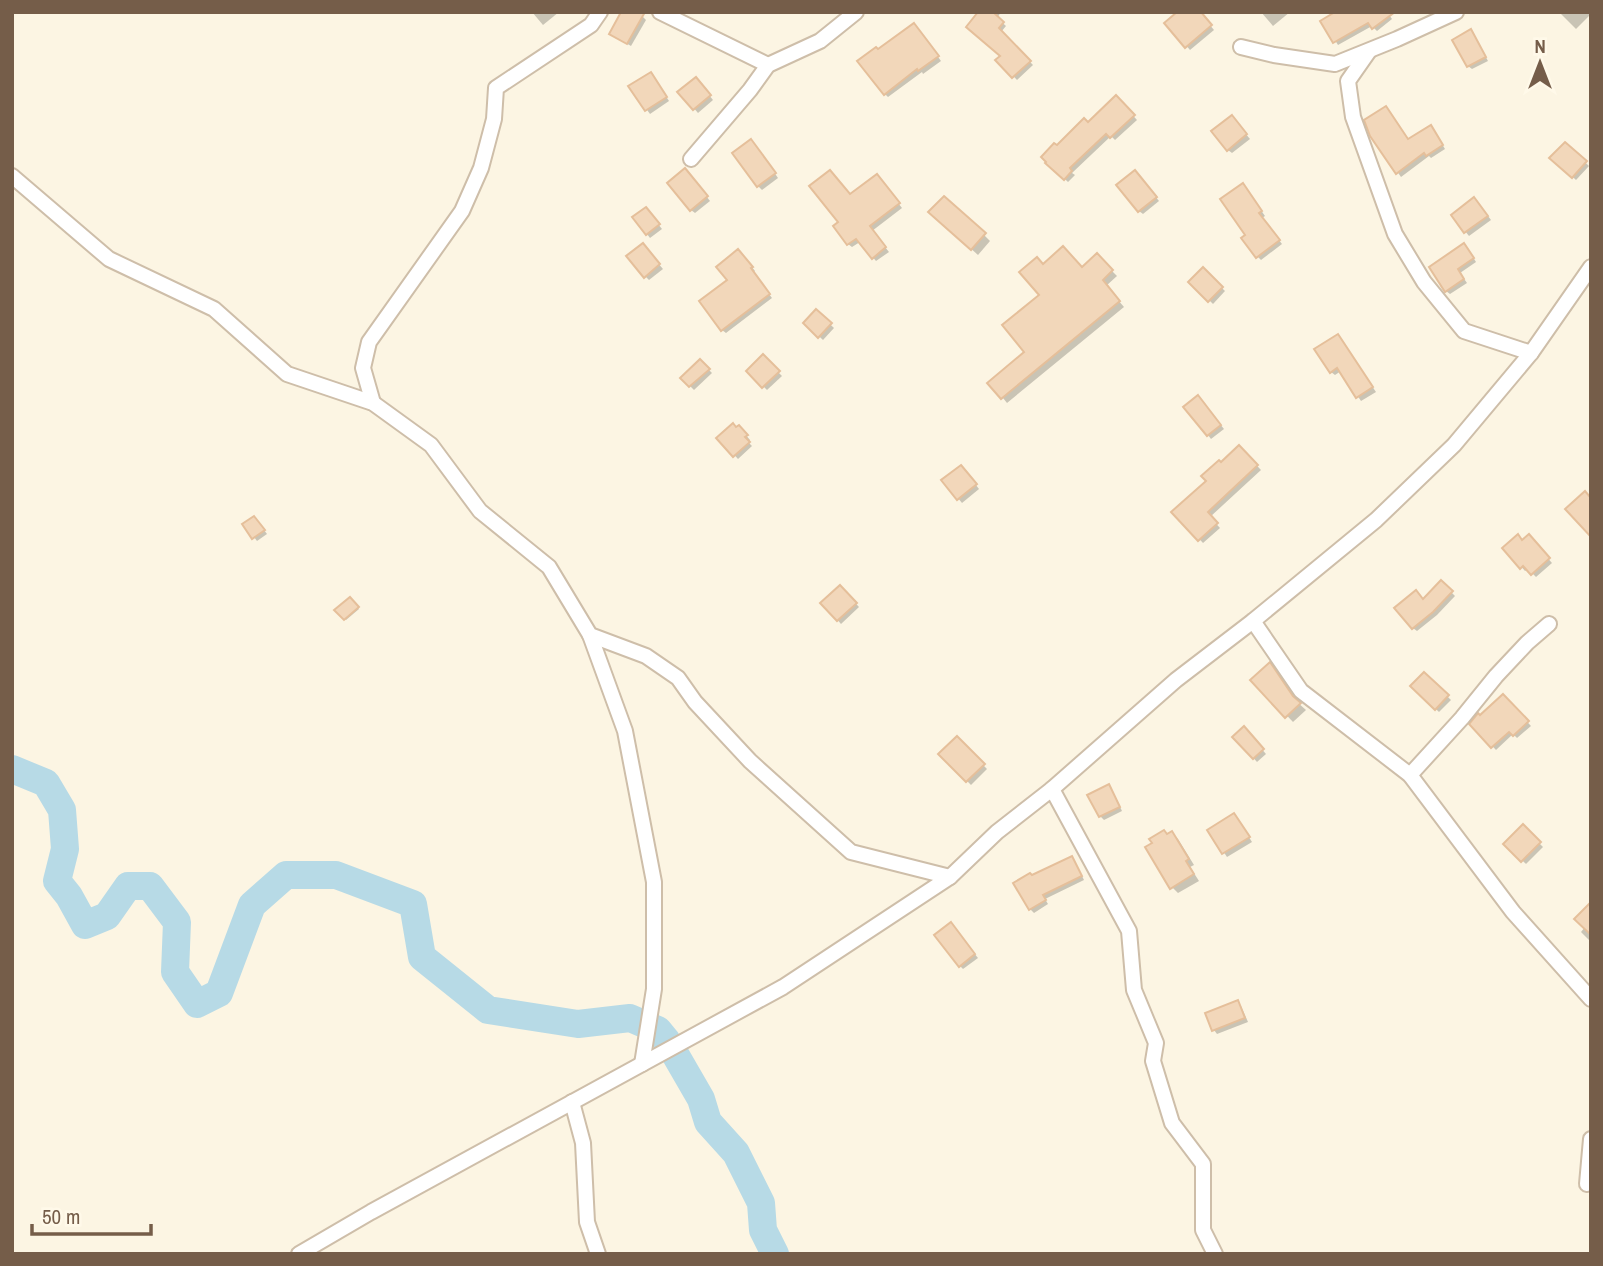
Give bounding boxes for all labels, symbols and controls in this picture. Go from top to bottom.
north arrow [1505,28,1575,98]
text: N [1534,33,1546,59]
scale bar [32,1192,150,1236]
text: 50 m [42,1202,80,1231]

